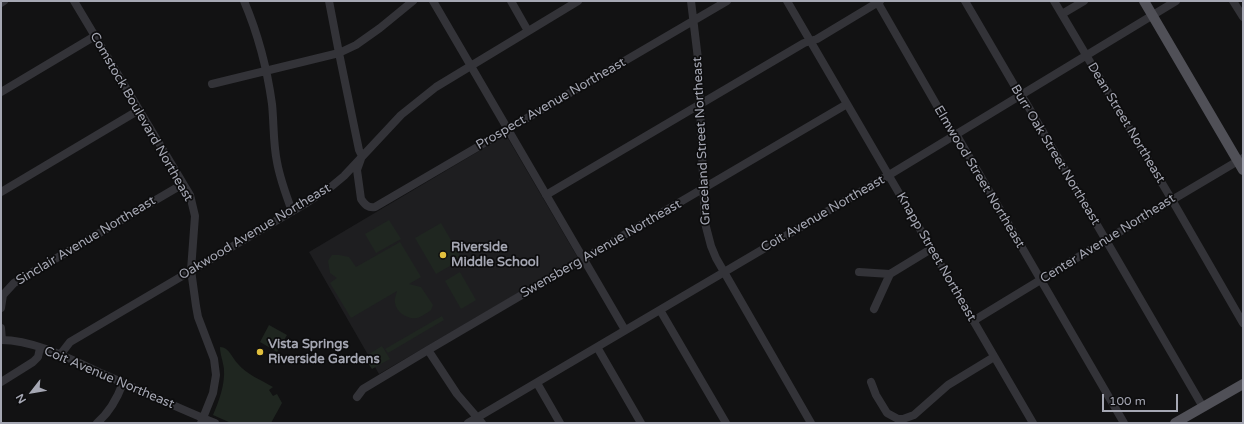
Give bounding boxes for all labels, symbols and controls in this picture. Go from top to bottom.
street label: Comstock Boulevard Northeast [86,30,196,204]
street label: Prospect Avenue Northeast [473,55,629,153]
street label: Graceland Street Northeast [690,56,714,226]
street label: Dean Street Northeast [1084,60,1168,186]
street label: Burr Oak Street Northeast [1007,82,1103,228]
street label: Elmwood Street Northeast [930,103,1028,251]
street label: Coit Avenue Northeast [758,172,888,256]
street label: Oakwood Avenue Northeast [176,180,334,284]
street label: Knapp Street Northeast [893,190,979,324]
street label: Center Avenue Northeast [1038,191,1178,287]
street label: Sinclair Avenue Northeast [13,193,159,289]
street label: Swensberg Avenue Northeast [518,196,684,302]
place label: Riverside Middle School [451,240,539,271]
marker: Riverside Middle School [438,250,448,260]
place label: Vista Springs Riverside Gardens [268,337,380,368]
street label: Coit Avenue Northeast [41,343,177,413]
marker: Vista Springs Riverside Gardens [255,347,265,357]
north arrow [12,372,52,412]
scale bar [1104,386,1180,412]
text: N [13,391,29,406]
text: 100 m [1109,394,1146,408]

